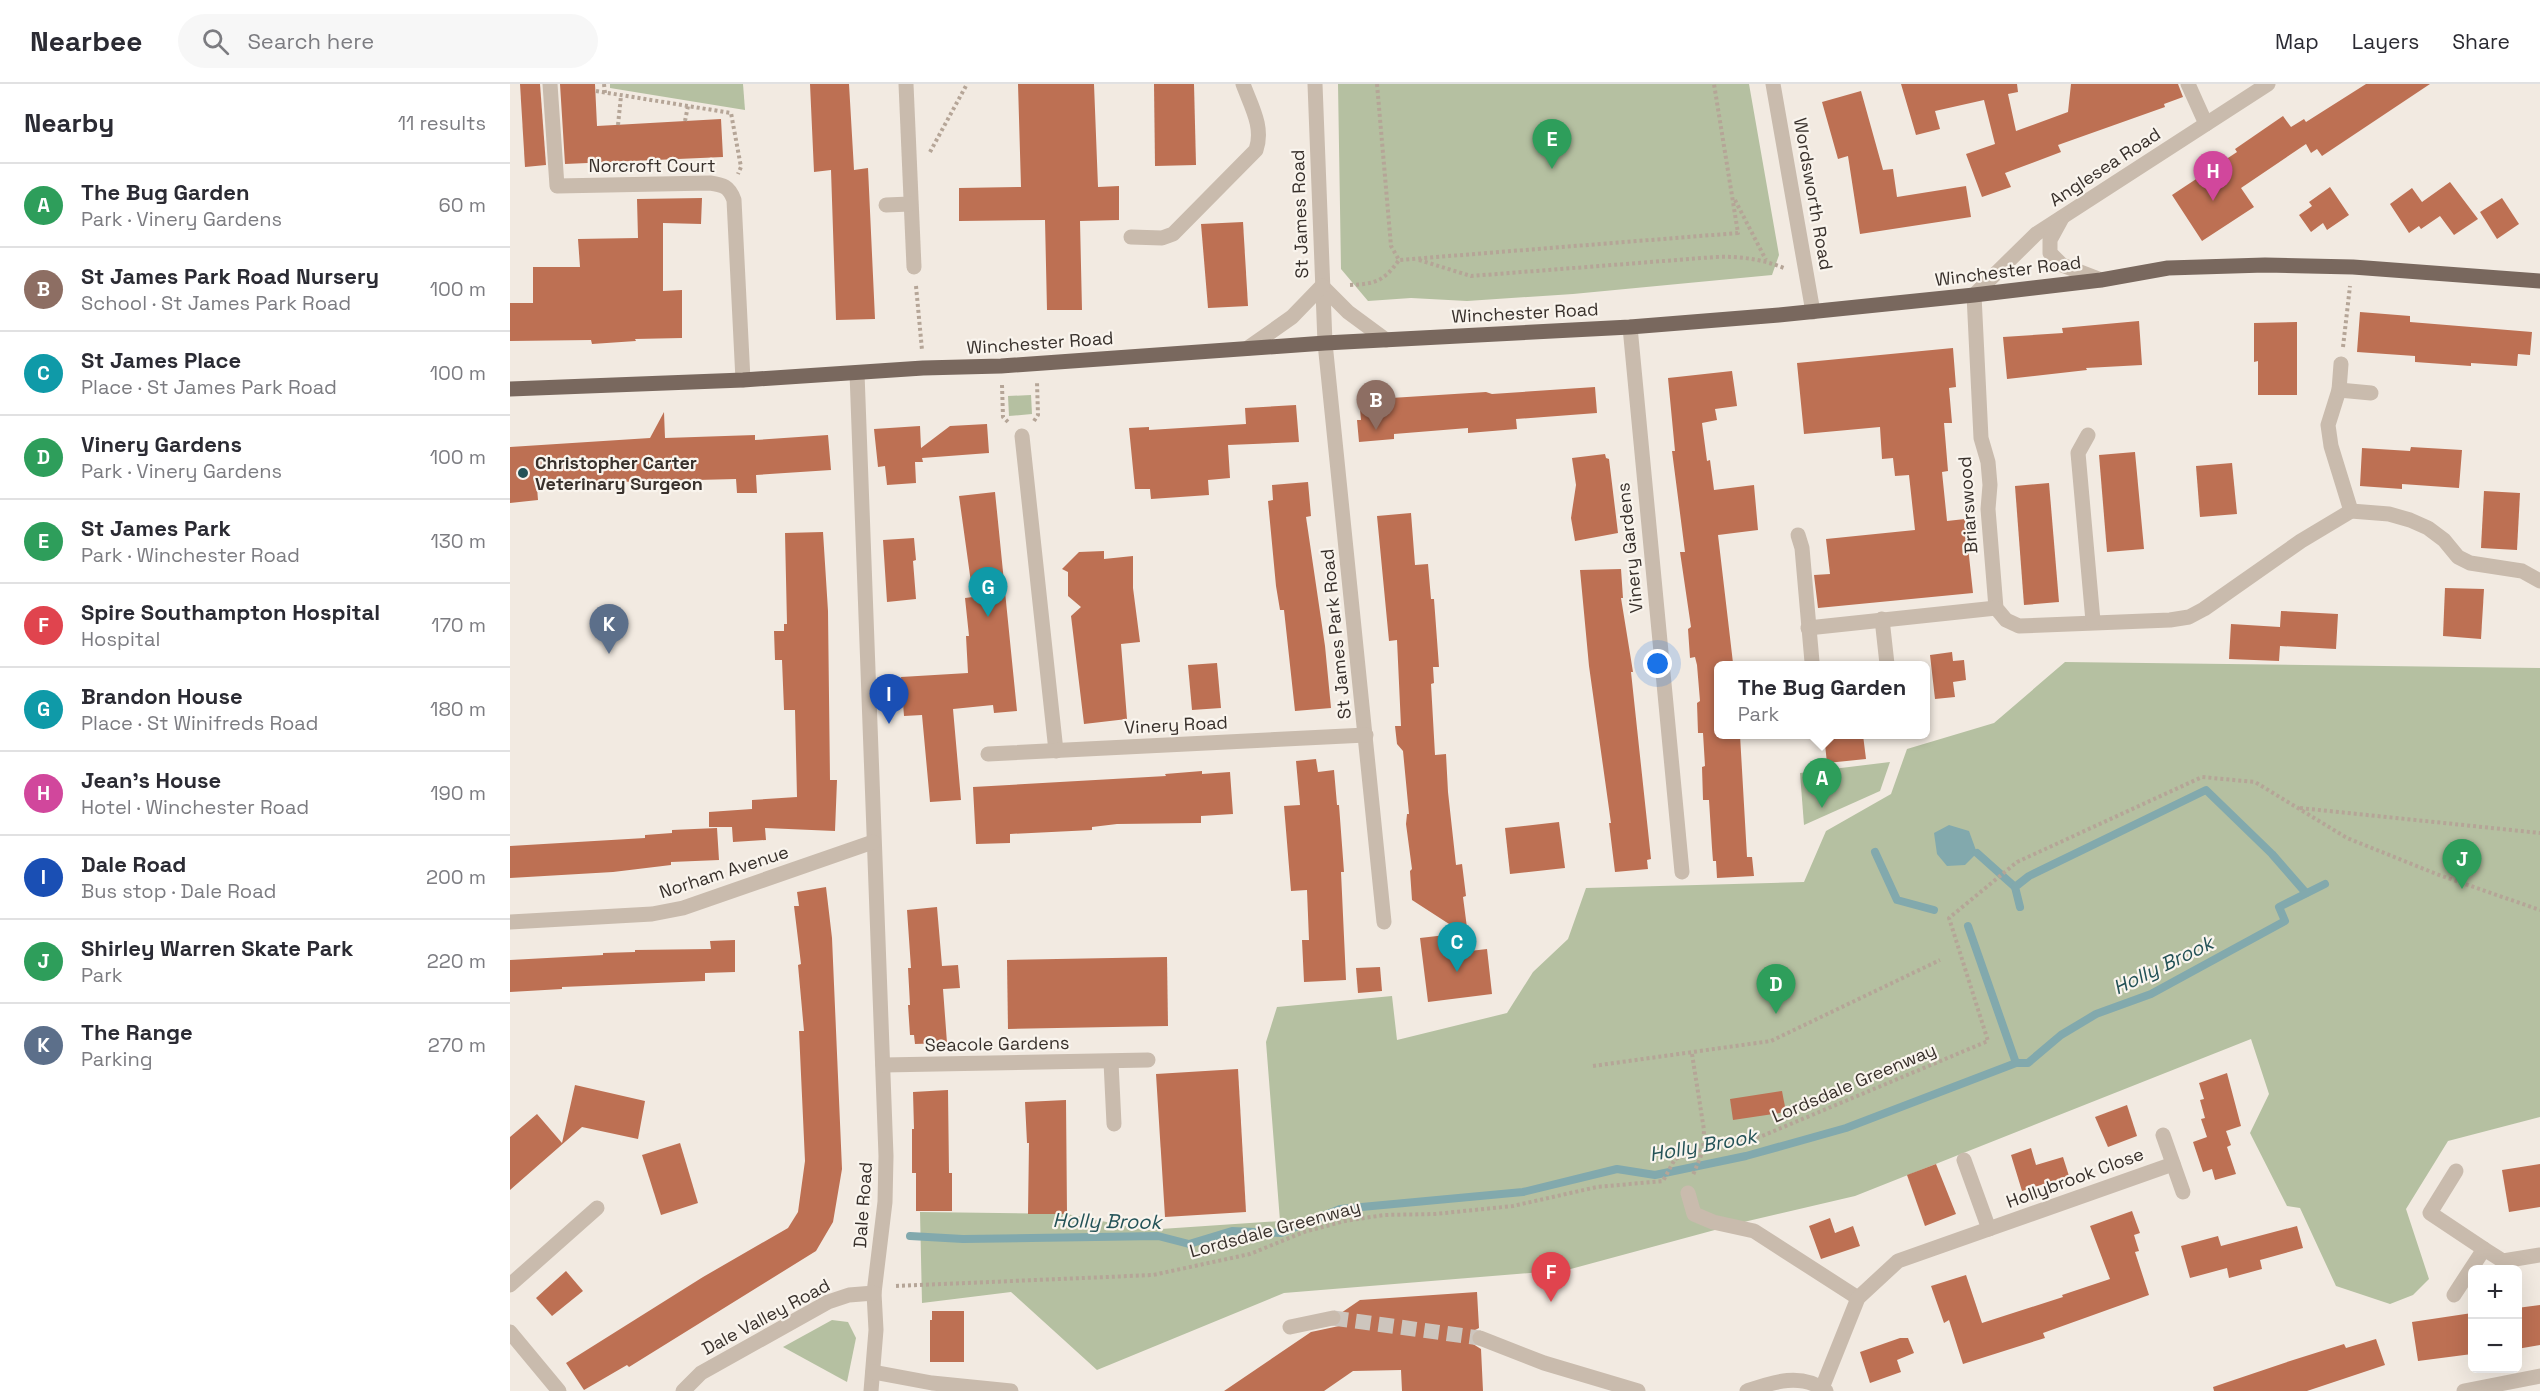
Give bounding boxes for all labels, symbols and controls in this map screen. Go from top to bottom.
search box [178,14,598,68]
text: Nearbee [30,23,142,59]
icon: search [199,25,232,58]
text: Search here [247,27,374,55]
text: Map [2275,28,2319,55]
text: Layers [2352,28,2419,55]
text: Share [2452,28,2510,55]
text: Nearby [24,106,114,140]
text: 11 results [398,110,486,136]
street label: Wordsworth Road [1789,116,1838,272]
pin: E [1532,120,1572,169]
street label: Anglesea Road [2045,122,2165,211]
street label: St James Road [1286,149,1313,279]
pin: H [2194,152,2232,201]
street label: Norcroft Court [589,154,715,177]
text: The Bug Garden [81,178,249,206]
text: A [37,192,50,218]
text: 60 m [439,192,486,218]
text: Park · Vinery Gardens [81,206,282,232]
street label: Winchester Road [1934,250,2082,291]
text: St James Park Road Nursery [81,262,379,290]
text: B [37,276,50,302]
text: 100 m [430,276,486,302]
text: School · St James Park Road [81,290,351,316]
street label: Winchester Road [1451,297,1599,328]
street label: Winchester Road [966,326,1114,359]
text: St James Place [81,346,241,374]
text: C [37,360,50,386]
text: 100 m [430,360,486,386]
text: Place · St James Park Road [81,374,337,400]
pin: B [1356,380,1396,430]
text: Vinery Gardens [81,430,242,458]
text: D [37,444,50,470]
text: 100 m [430,444,486,470]
place label: Christopher Carter Veterinary Surgeon [535,451,703,495]
street label: Briarswood [1953,456,1982,554]
text: Park · Vinery Gardens [81,458,282,484]
marker: Christopher Carter Veterinary Surgeon [516,466,530,480]
street label: Vinery Gardens [1611,482,1648,614]
text: St James Park [81,514,231,542]
text: E [38,528,49,554]
text: 130 m [430,528,486,554]
text: Park · Winchester Road [81,542,300,568]
street label: St James Park Road [1315,548,1356,720]
pin: G [968,568,1008,617]
text: Spire Southampton Hospital [81,598,380,626]
pin: K [590,604,628,654]
text: F [38,612,49,638]
text: 170 m [431,612,486,638]
text: Hospital [81,626,160,652]
your location [1643,649,1672,678]
popup [1714,661,1930,739]
text: The Bug Garden [1738,673,1906,701]
pin: I [870,674,908,724]
text: Brandon House [81,682,243,710]
text: G [37,696,50,722]
text: 180 m [430,696,486,722]
text: Park [1738,701,1779,727]
text: Place · St Winifreds Road [81,710,318,736]
street label: Vinery Road [1124,710,1228,739]
pin: A [1802,758,1842,808]
text: Jean's House [81,766,221,794]
text: H [37,780,50,806]
text: 190 m [430,780,486,806]
text: Hotel · Winchester Road [81,794,309,820]
street label: Norham Avenue [656,840,791,903]
pin: J [2442,840,2482,889]
text: Dale Road [81,850,186,878]
text: I [41,864,46,890]
text: 200 m [426,864,486,890]
text: Bus stop · Dale Road [81,878,276,904]
pin: C [1438,922,1476,972]
water label: Holly Brook [2109,929,2219,1000]
text: Shirley Warren Skate Park [81,934,353,962]
text: J [37,948,50,974]
text: 220 m [427,948,486,974]
text: Park [81,962,123,988]
pin: D [1756,964,1796,1014]
text: The Range [81,1018,193,1046]
street label: Seacole Gardens [924,1031,1070,1056]
text: K [37,1032,50,1058]
text: 270 m [428,1032,486,1058]
street label: Lordsdale Greenway [1768,1038,1939,1128]
text: Parking [81,1046,153,1072]
water label: Holly Brook [1647,1122,1761,1167]
street label: Hollybrook Close [2003,1142,2147,1213]
street label: Dale Road [848,1161,877,1249]
street label: Lordsdale Greenway [1187,1195,1363,1262]
water label: Holly Brook [1053,1207,1164,1235]
pin: F [1532,1252,1570,1302]
map controls [2468,1265,2522,1373]
button: + [2468,1265,2522,1319]
street label: Dale Valley Road [698,1273,834,1360]
button: − [2468,1319,2522,1373]

